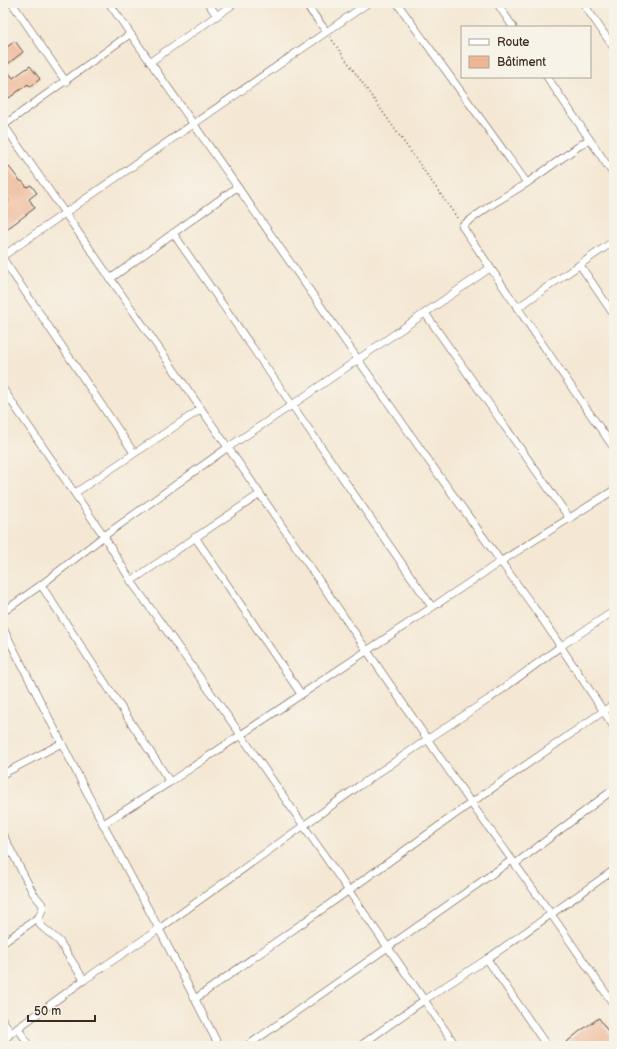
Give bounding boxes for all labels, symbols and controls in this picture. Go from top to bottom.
legend [461,26,591,78]
text: Route [497,35,529,50]
text: Bâtiment [497,55,546,70]
scale bar [28,997,95,1023]
text: 50 m [34,1004,61,1019]

